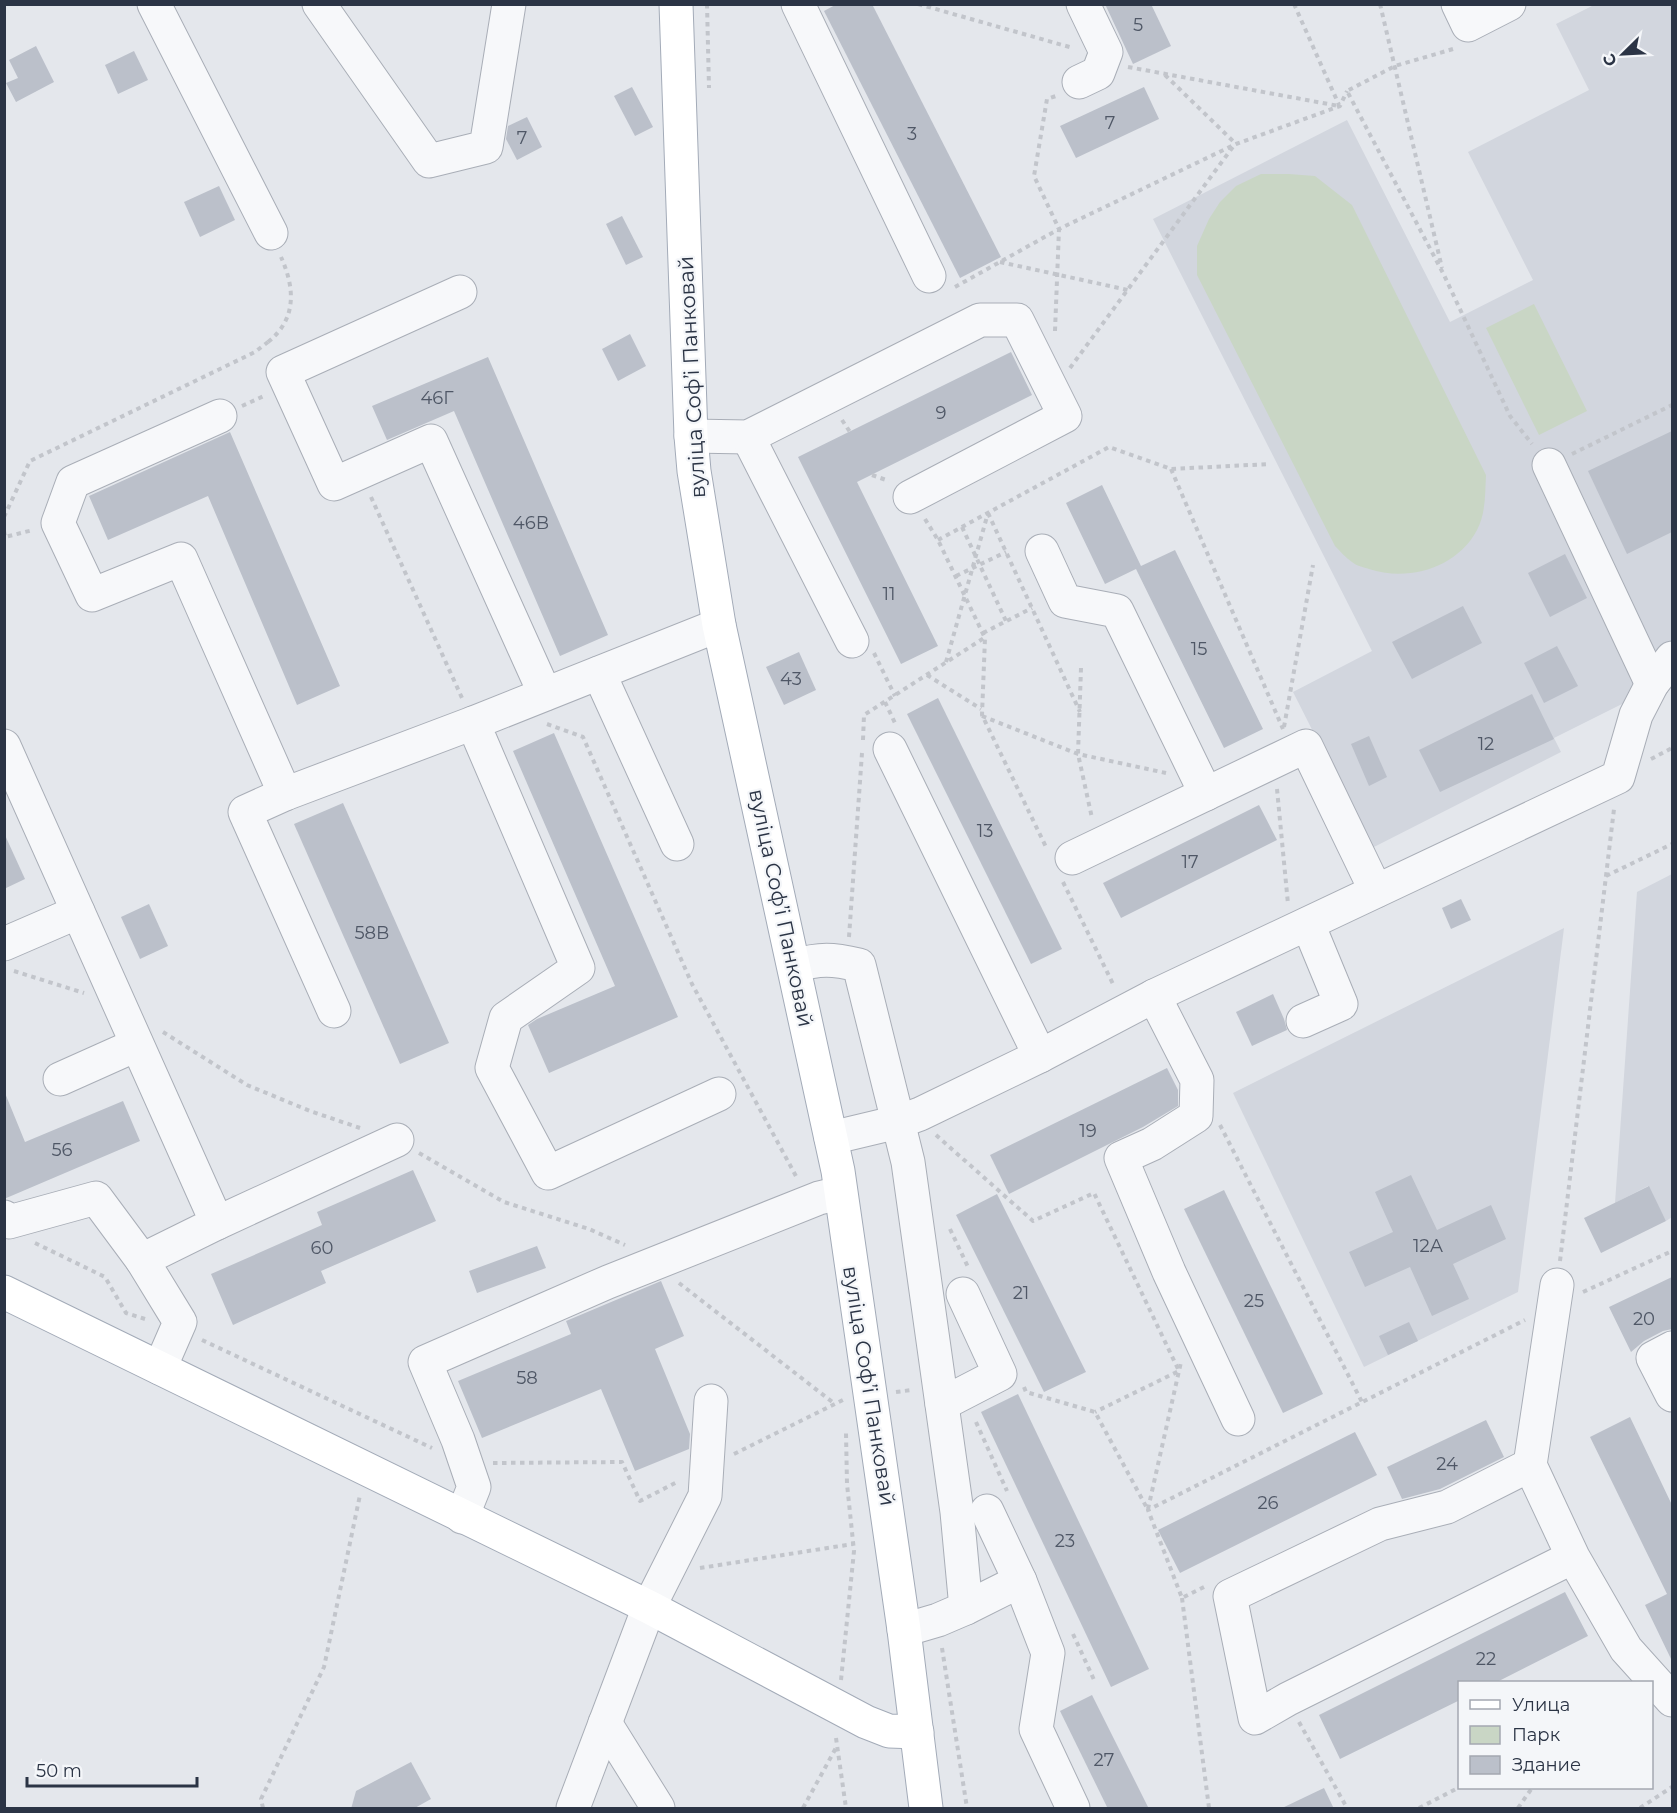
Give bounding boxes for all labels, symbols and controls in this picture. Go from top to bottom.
house number: 5 [1133,14,1143,36]
north arrow [1593,24,1653,84]
text: С [1599,50,1621,69]
house number: 7 [1105,112,1115,134]
house number: 3 [907,123,917,145]
house number: 7 [517,127,527,149]
street label: вуліца Софʼі Панковай [673,255,710,499]
house number: 46Г [420,387,454,409]
house number: 9 [936,402,947,424]
house number: 46В [513,512,549,534]
house number: 11 [883,583,896,605]
house number: 15 [1191,638,1207,660]
house number: 43 [780,668,802,690]
house number: 12 [1478,733,1494,755]
street label: вуліца Софʼі Панковай [744,787,819,1029]
house number: 13 [977,820,993,842]
house number: 17 [1181,851,1199,873]
house number: 58В [354,922,390,944]
house number: 19 [1079,1120,1097,1142]
house number: 56 [51,1139,73,1161]
house number: 12А [1413,1235,1444,1257]
house number: 60 [311,1237,333,1259]
street label: вуліца Софʼі Панковай [838,1264,901,1508]
house number: 21 [1013,1282,1029,1304]
house number: 25 [1244,1290,1264,1312]
house number: 20 [1633,1308,1655,1330]
house number: 58 [516,1367,538,1389]
house number: 24 [1436,1453,1458,1475]
house number: 26 [1257,1492,1279,1514]
house number: 23 [1055,1530,1075,1552]
house number: 22 [1476,1648,1496,1670]
legend [1458,1681,1653,1789]
text: Улица [1512,1694,1570,1716]
text: Парк [1512,1724,1561,1746]
house number: 27 [1094,1749,1114,1771]
scale bar [27,1750,196,1788]
text: Здание [1512,1754,1581,1776]
text: 50 m [36,1760,82,1782]

